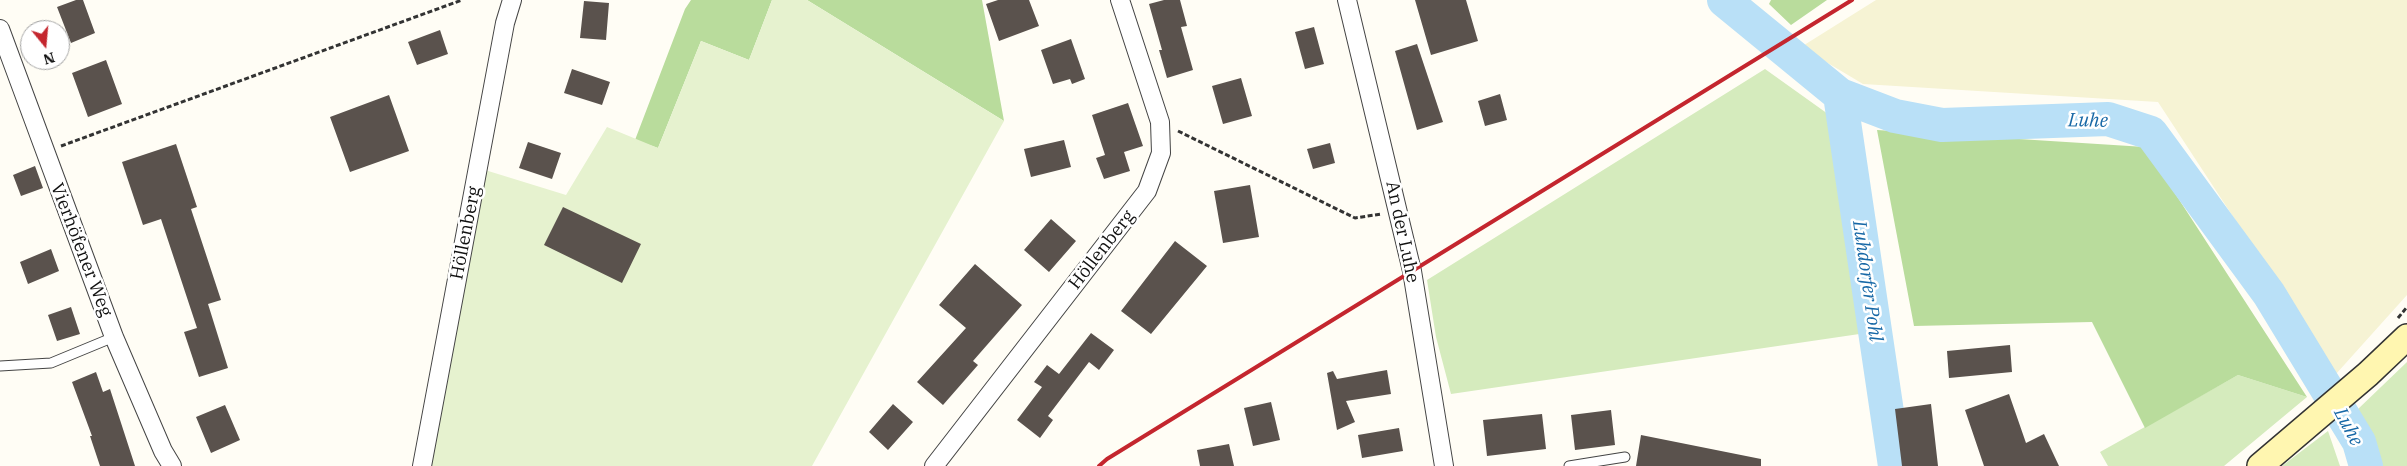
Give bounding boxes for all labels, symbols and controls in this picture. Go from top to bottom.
north arrow [20,20,70,70]
text: N [41,48,57,69]
water label: Luhe [2068,109,2108,133]
street label: An der Luhe [1381,179,1423,285]
street label: Vierhöfener Weg [46,180,116,320]
street label: Höllenberg [446,184,486,282]
street label: Höllenberg [1064,206,1140,294]
water label: Luhdorfer Pohl [1847,219,1887,343]
water label: Luhe [2329,404,2367,450]

